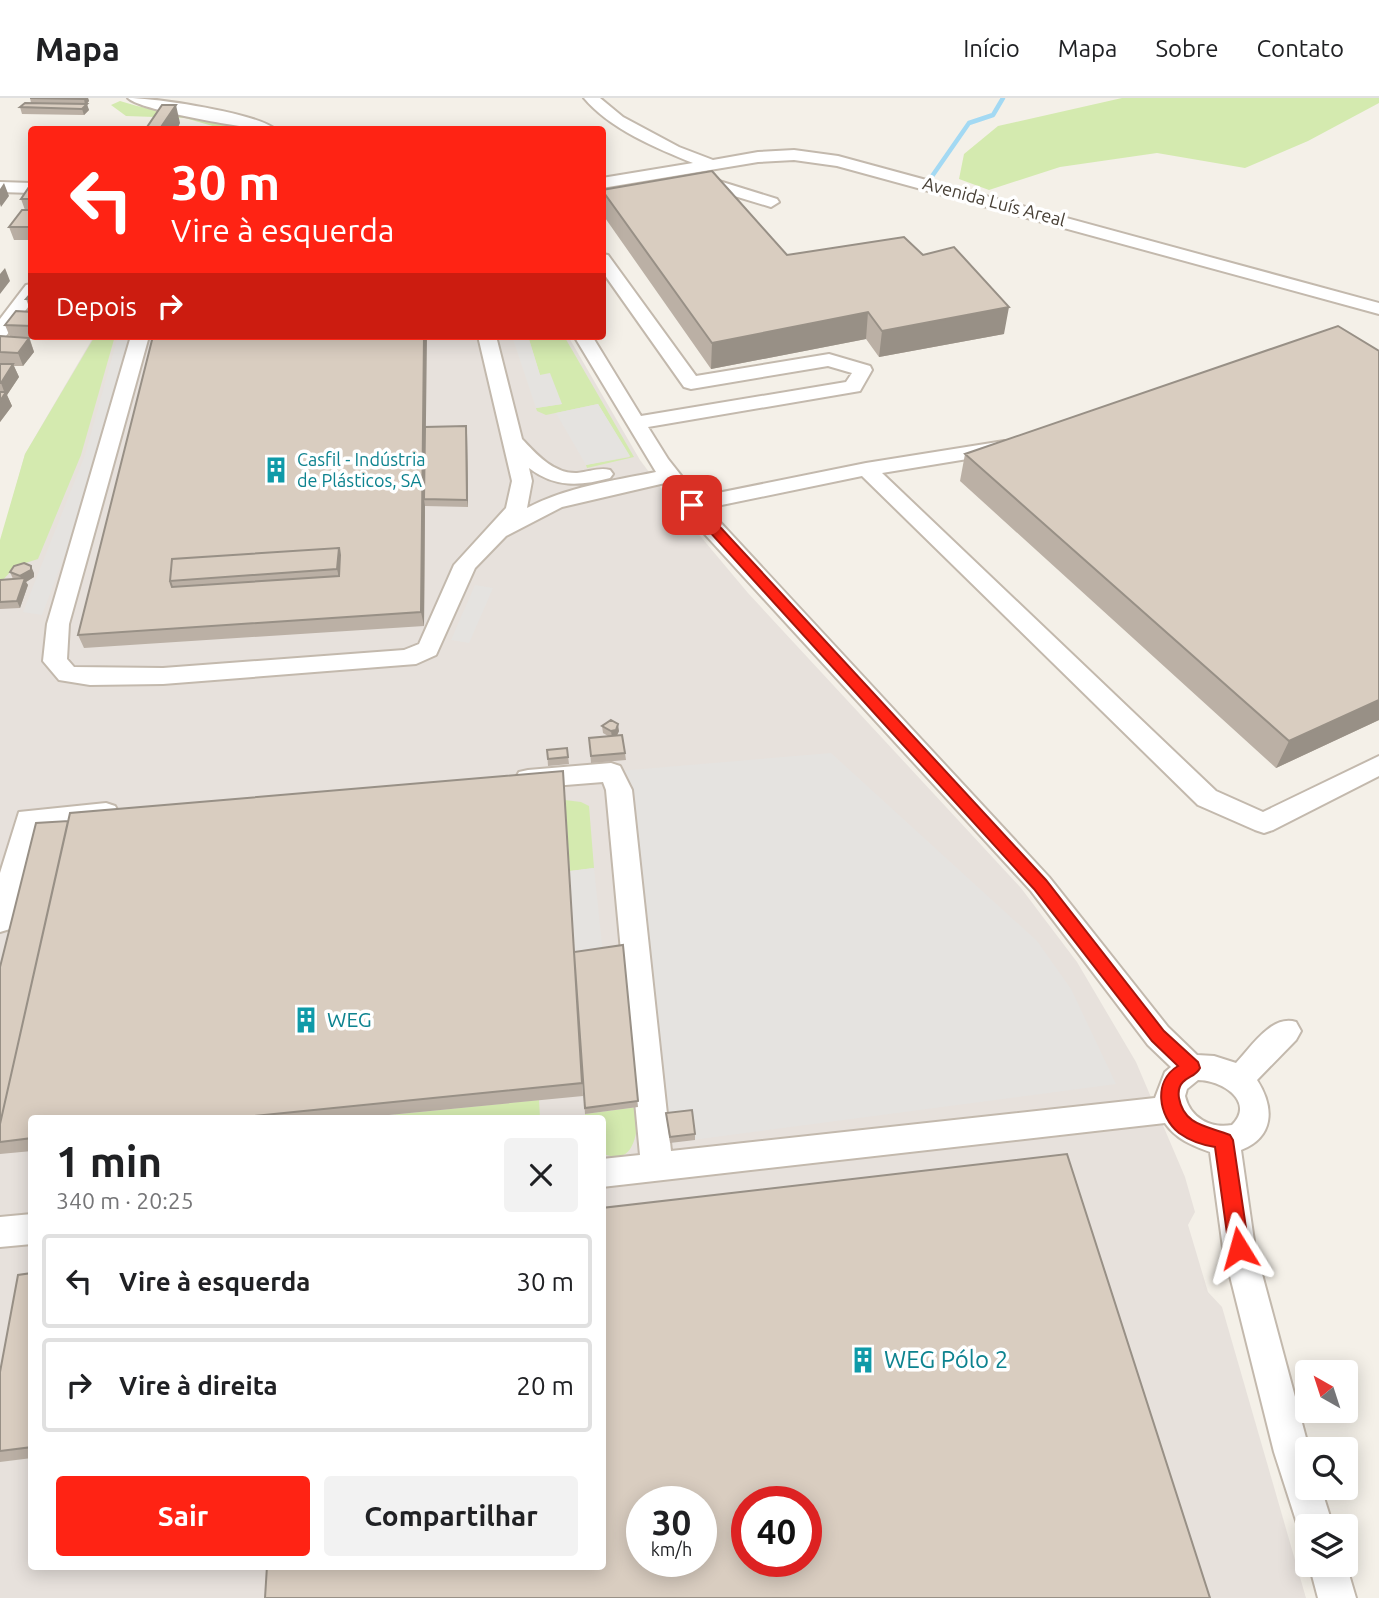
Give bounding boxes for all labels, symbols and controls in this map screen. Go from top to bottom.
text: Mapa [35,30,120,67]
text: Início [963,35,1020,62]
text: Mapa [1058,35,1117,62]
text: Sobre [1155,35,1218,62]
text: Contato [1256,35,1344,62]
icon: left [56,154,147,245]
text: 30 m [171,154,280,209]
street label: Avenida Luís Areal [921,172,1068,230]
text: Vire à esquerda [171,212,394,248]
icon: right [151,287,189,325]
text: Depois [56,292,137,321]
place label: Casfil - Indústria de Plásticos, SA [297,449,426,490]
building icon: Casfil - Indústria de Plásticos, SA [261,455,291,485]
pin [662,475,722,535]
icon: arrive [673,486,711,524]
building icon: WEG [291,1005,321,1035]
place label: WEG [327,1007,372,1031]
text: 1 min [56,1138,162,1185]
button: close [504,1138,578,1212]
text: 340 m · 20:25 [56,1188,194,1213]
position arrow [1202,1211,1276,1285]
icon: left [60,1262,98,1300]
text: Vire à esquerda [119,1267,310,1296]
text: 30 m [516,1267,574,1296]
building icon: WEG Pólo 2 [848,1345,878,1375]
place label: WEG Pólo 2 [884,1346,1008,1373]
north arrow [1295,1360,1358,1423]
map controls [1295,1360,1358,1577]
icon: right [60,1366,98,1404]
text: Vire à direita [119,1371,278,1400]
text: 20 m [516,1371,574,1400]
button: search [1295,1437,1358,1500]
button: Sair [56,1476,310,1556]
button: Compartilhar [324,1476,578,1556]
speed limit sign: 40 [731,1486,822,1577]
text: 30 [652,1502,691,1542]
button: layers [1295,1514,1358,1577]
text: km/h [651,1539,692,1559]

